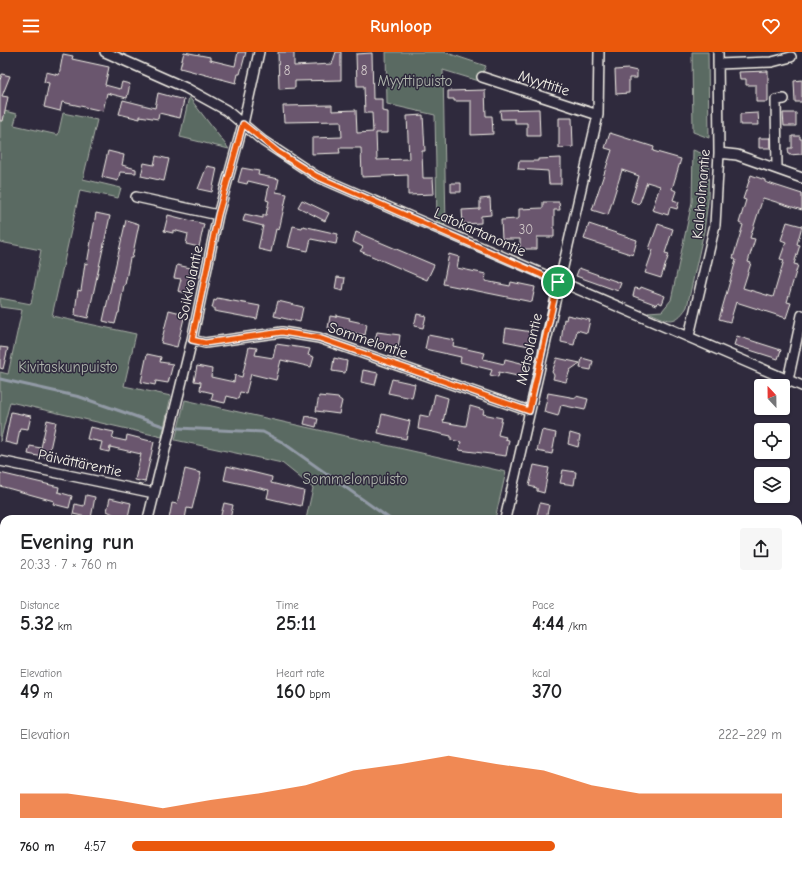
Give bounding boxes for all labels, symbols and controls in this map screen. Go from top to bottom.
icon: menu [20,15,42,37]
icon: heart [760,15,782,37]
text: Runloop [370,16,432,37]
house number: 8 [284,63,291,78]
house number: 8 [361,63,368,78]
street label: Myyttitie [516,66,573,100]
park label: Myyttipuisto [377,72,453,90]
street label: Kalaholmantie [688,148,714,240]
street label: Latokartanontie [431,204,529,261]
house number: 30 [519,222,533,237]
street label: Soikkolantie [173,243,207,322]
pin [541,265,575,299]
icon: arrive [547,271,569,293]
street label: Metsolantie [512,311,546,387]
street label: Sommelontie [326,318,411,362]
park label: Kivitaskunpuisto [18,358,118,376]
north arrow [754,379,790,415]
map controls [754,379,790,503]
button: locate [754,423,790,459]
street label: Päivättärentie [36,445,124,481]
button: layers [754,467,790,503]
park label: Sommelonpuisto [302,470,408,488]
button: share [740,528,782,570]
text: Evening run [20,529,134,555]
text: 20:33 · 7 × 760 m [20,557,117,572]
text: Distance [20,599,59,612]
text: Time [276,599,299,612]
text: Pace [532,599,554,612]
text: 5.32 [20,612,54,635]
text: 25:11 [276,612,316,635]
text: 4:44 [532,612,564,635]
text: km [54,620,72,633]
text: /km [564,620,587,633]
text: Elevation [20,667,62,680]
text: Heart rate [276,667,325,680]
text: kcal [532,667,550,680]
text: 49 [20,680,40,703]
text: 160 [276,680,306,703]
text: 370 [532,680,562,703]
text: m [40,688,53,701]
text: bpm [306,688,330,701]
text: Elevation [20,727,70,742]
text: 222–229 m [718,727,782,742]
text: 760 m [20,839,55,854]
text: 4:57 [84,839,106,854]

